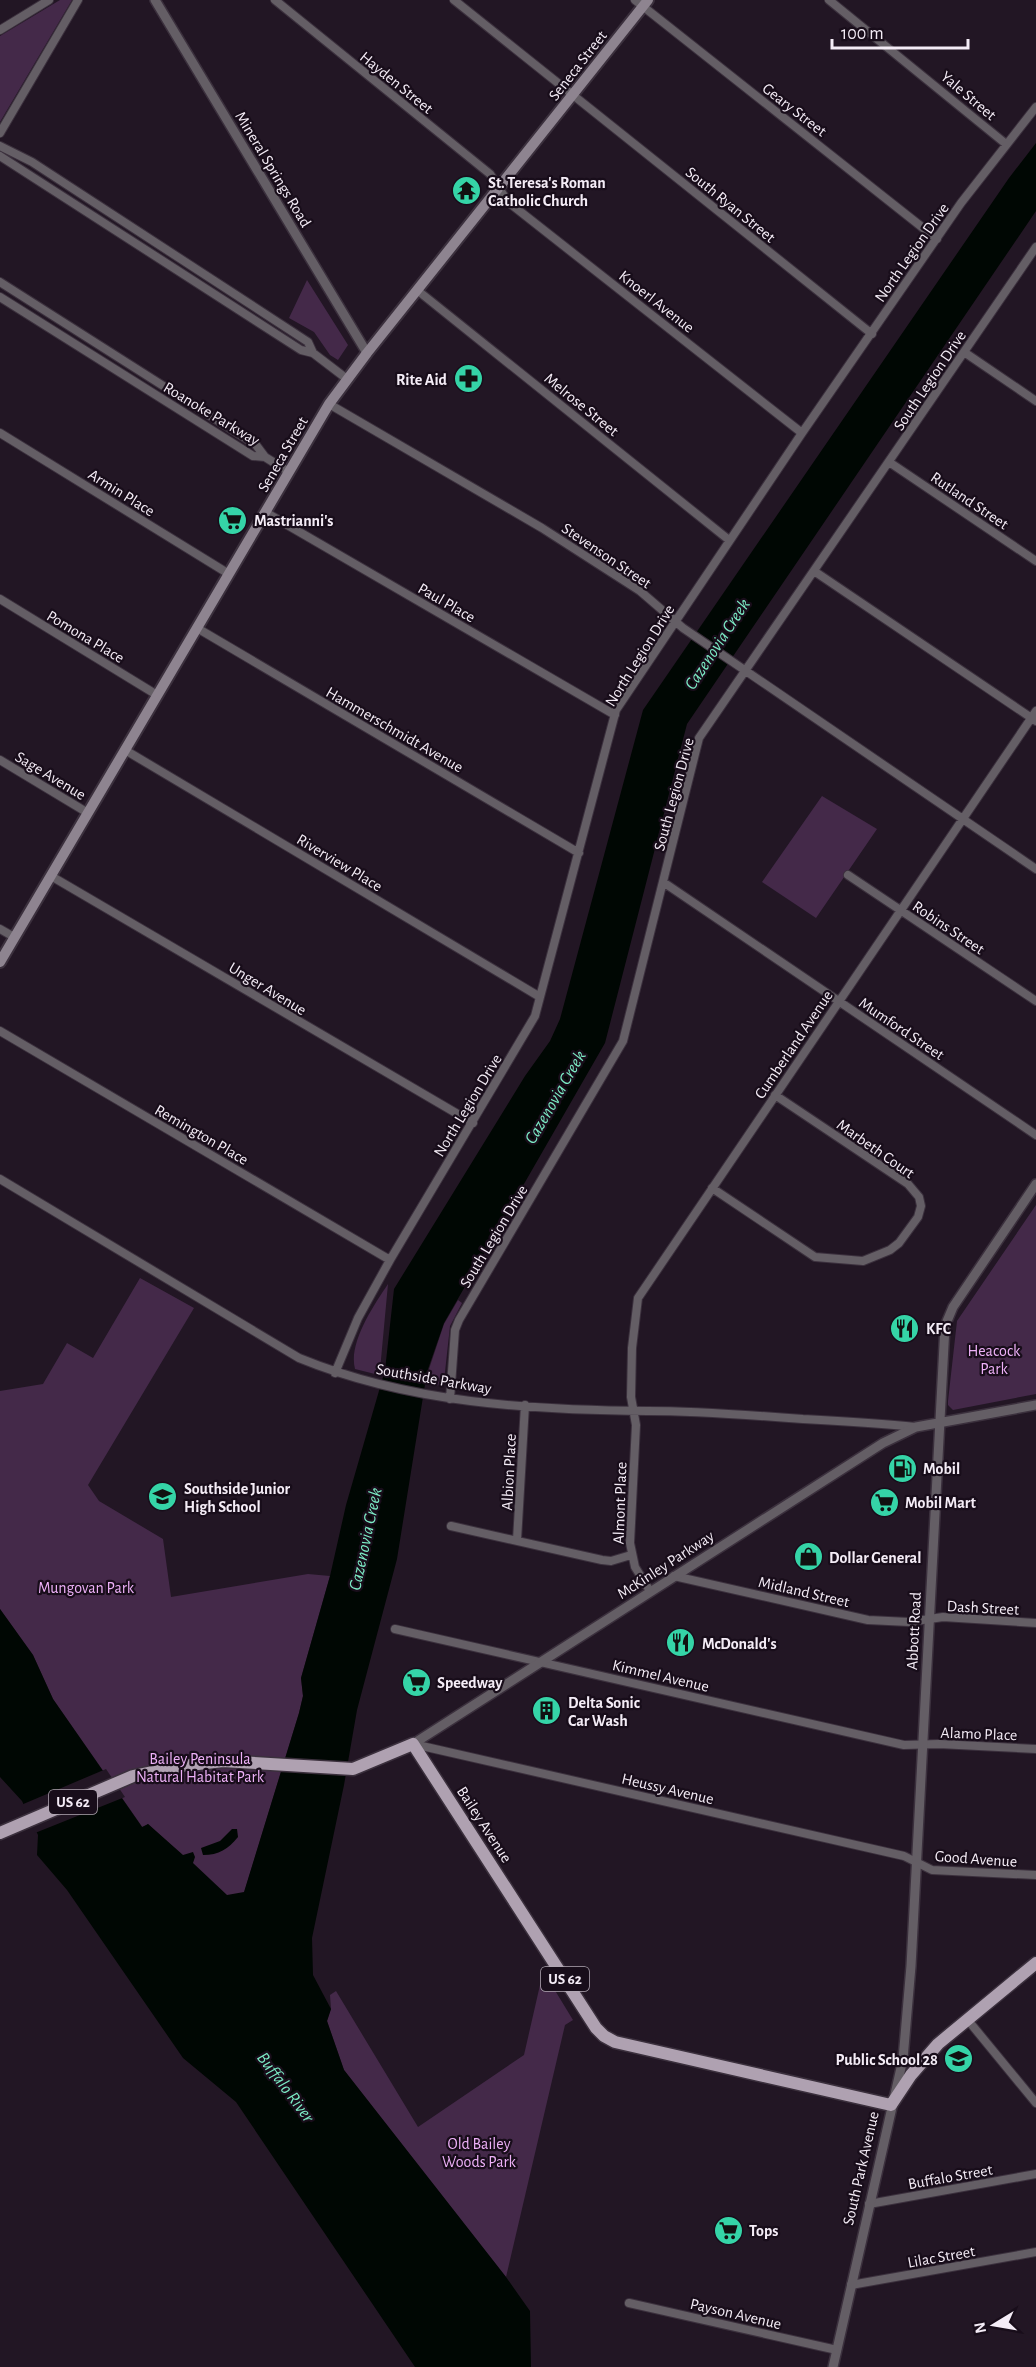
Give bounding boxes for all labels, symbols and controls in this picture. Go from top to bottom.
scale bar [832,12,968,50]
text: 100 m [841,25,884,43]
street label: Seneca Street [546,28,610,104]
street label: Hayden Street [356,49,436,118]
street label: Yale Street [938,68,999,123]
street label: Geary Street [759,80,829,140]
street label: Mineral Springs Road [232,109,314,230]
street label: South Ryan Street [682,164,778,246]
temple icon: St. Teresa's Roman Catholic Church [451,175,483,207]
place label: St. Teresa's Roman Catholic Church [488,175,606,209]
street label: North Legion Drive [872,200,952,305]
street label: Knoerl Avenue [616,268,697,336]
street label: South Legion Drive [891,328,969,433]
pharmacy icon: Rite Aid [452,363,484,395]
street label: Melrose Street [541,370,621,439]
place label: Rite Aid [396,372,448,388]
street label: Roanoke Parkway [160,379,262,450]
street label: Seneca Street [255,414,311,495]
street label: Armin Place [85,466,158,520]
street label: Rutland Street [928,469,1011,533]
supermarket icon: Mastrianni's [217,504,249,536]
place label: Mastrianni's [254,513,333,529]
street label: Stevenson Street [559,520,654,592]
street label: Paul Place [415,580,478,626]
water label: Cazenovia Creek [682,596,754,693]
street label: North Legion Drive [602,602,678,709]
street label: Pomona Place [44,608,127,666]
street label: Hammerschmidt Avenue [323,684,466,776]
street label: South Legion Drive [651,736,697,853]
street label: Sage Avenue [12,749,88,803]
street label: Riverview Place [294,831,385,895]
street label: Robins Street [910,898,987,958]
street label: Unger Avenue [226,959,309,1018]
street label: Cumberland Avenue [752,988,836,1102]
street label: Mumford Street [856,995,947,1063]
water label: Cazenovia Creek [522,1048,590,1147]
street label: North Legion Drive [431,1051,505,1160]
street label: Remington Place [152,1102,251,1168]
street label: Marbeth Court [834,1116,917,1181]
street label: South Legion Drive [457,1182,531,1291]
restaurant icon: KFC [889,1312,921,1344]
place label: KFC [926,1321,952,1337]
park label: Heacock Park [968,1343,1021,1377]
street label: Southside Parkway [375,1361,493,1398]
street label: Albion Place [499,1433,519,1511]
fuel station icon: Mobil [886,1452,918,1484]
street label: Almont Place [611,1461,629,1545]
place label: Mobil [923,1461,960,1477]
school or university icon: Southside Junior High School [147,1481,179,1513]
place label: Southside Junior High School [184,1481,291,1515]
water label: Cazenovia Creek [346,1486,386,1592]
supermarket icon: Mobil Mart [868,1486,900,1518]
place label: Mobil Mart [905,1495,976,1511]
street label: McKinley Parkway [614,1528,717,1603]
shop icon: Dollar General [792,1541,824,1573]
place label: Dollar General [829,1550,922,1566]
street label: Midland Street [757,1574,851,1610]
park label: Mungovan Park [38,1580,135,1596]
street label: Abbott Road [904,1592,924,1671]
street label: Dash Street [946,1598,1019,1618]
restaurant icon: McDonald's [665,1627,697,1659]
place label: McDonald's [702,1636,777,1652]
street label: Kimmel Avenue [611,1657,711,1695]
supermarket icon: Speedway [400,1666,432,1698]
place label: Speedway [437,1675,503,1692]
building icon: Delta Sonic Car Wash [531,1695,563,1727]
place label: Delta Sonic Car Wash [568,1695,640,1729]
street label: Alamo Place [940,1725,1018,1743]
park label: Bailey Peninsula Natural Habitat Park [136,1751,265,1785]
street label: Heussy Avenue [620,1771,715,1808]
street label: Bailey Avenue [453,1784,515,1866]
road number: US 62 [49,1790,97,1814]
street label: Good Avenue [934,1848,1018,1870]
road number: US 62 [541,1967,589,1991]
school or university icon: Public School 28 [943,2043,975,2075]
water label: Buffalo River [253,2049,318,2127]
place label: Public School 28 [835,2052,938,2068]
street label: South Park Avenue [840,2110,882,2227]
park label: Old Bailey Woods Park [442,2136,517,2170]
street label: Buffalo Street [907,2162,994,2192]
supermarket icon: Tops [712,2214,744,2246]
place label: Tops [749,2223,778,2239]
street label: Lilac Street [906,2243,976,2271]
north arrow [964,2295,1024,2355]
street label: Payson Avenue [688,2296,783,2333]
text: N [971,2321,989,2335]

